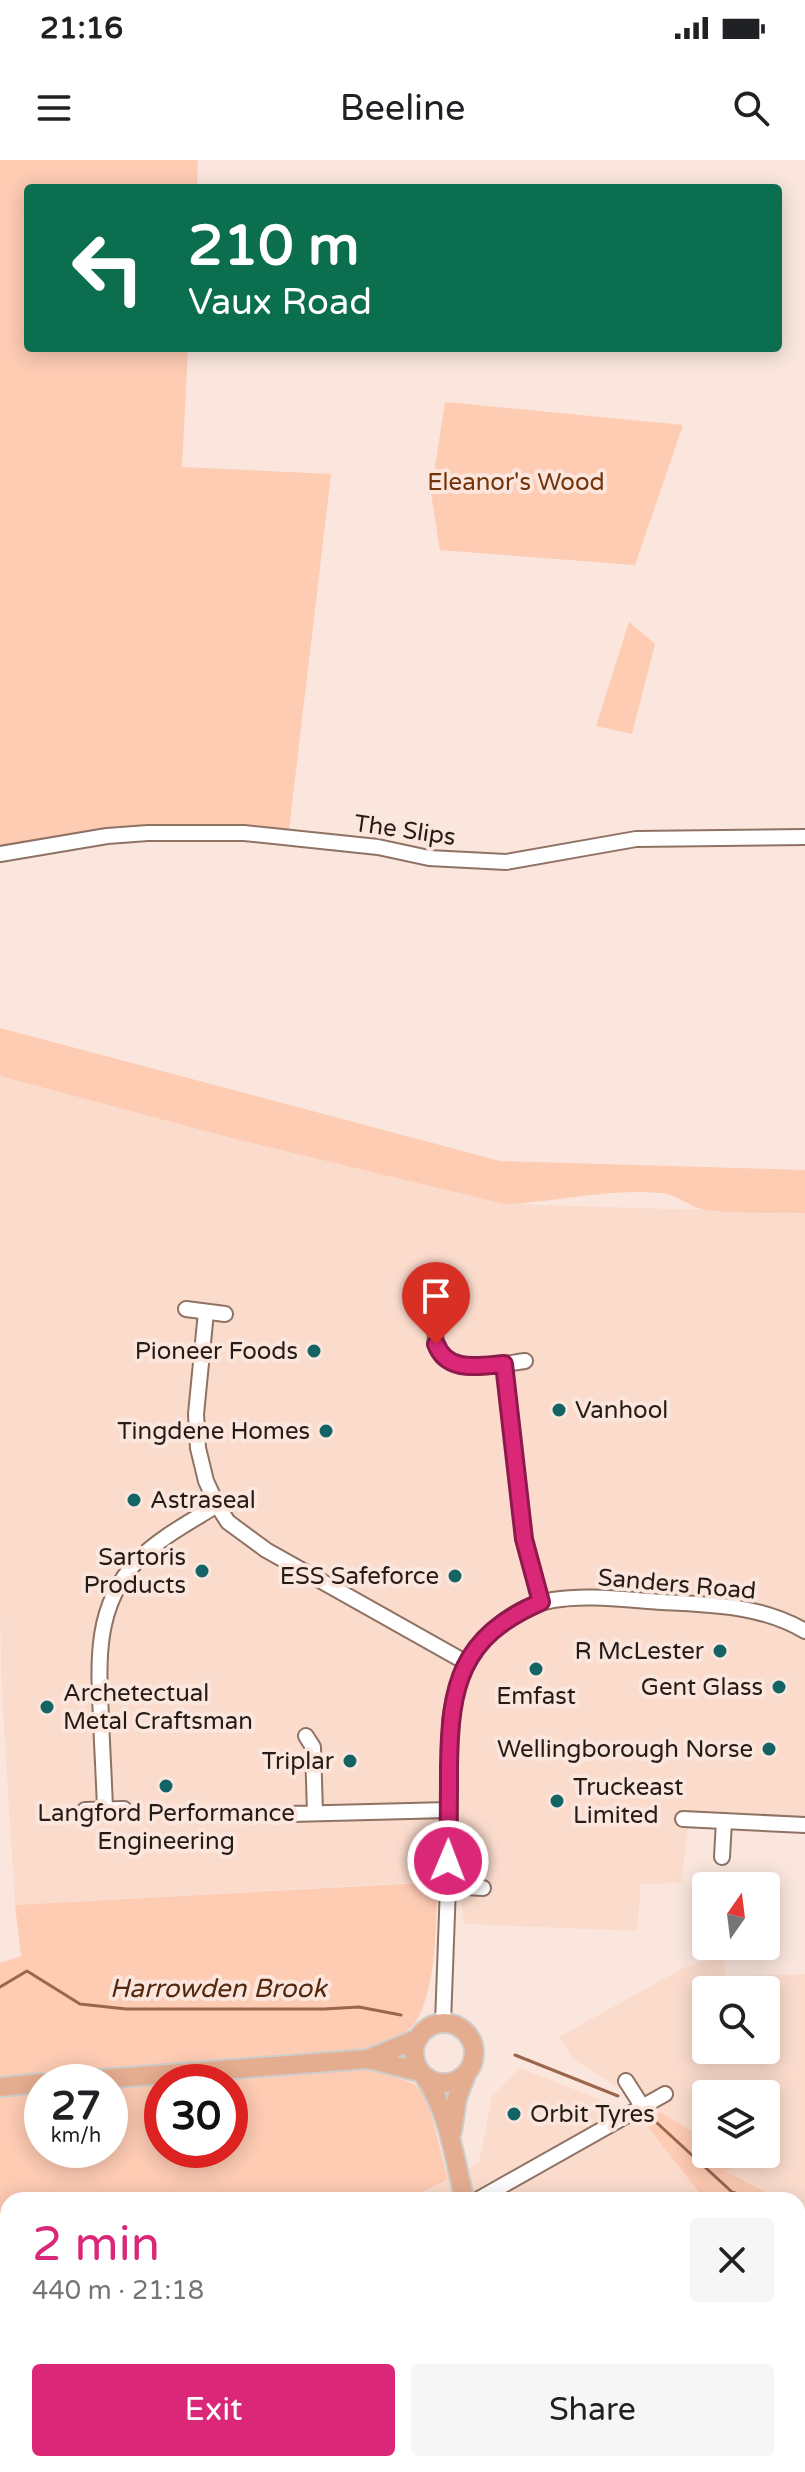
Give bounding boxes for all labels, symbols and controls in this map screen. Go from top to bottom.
text: 21:16 [40,10,123,47]
icon: menu [32,86,76,130]
icon: search [729,86,773,130]
text: Beeline [340,87,465,130]
text: 210 m [188,213,359,280]
icon: left [56,216,160,320]
text: Vaux Road [188,281,372,324]
park label: Eleanor's Wood [427,468,605,497]
street label: The Slips [352,809,458,852]
pin [402,1262,470,1344]
icon: arrive [414,1274,458,1318]
place label: Pioneer Foods [135,1337,298,1366]
marker: Pioneer Foods [305,1342,323,1360]
place label: Vanhool [575,1396,668,1425]
marker: Vanhool [550,1401,568,1419]
place label: Tingdene Homes [117,1417,310,1446]
marker: Tingdene Homes [317,1422,335,1440]
place label: Astraseal [150,1486,256,1515]
marker: Astraseal [125,1491,143,1509]
place label: Sartoris Products [83,1543,186,1600]
marker: Sartoris Products [193,1562,211,1580]
place label: ESS Safeforce [280,1562,439,1591]
street label: Sanders Road [597,1563,757,1606]
marker: ESS Safeforce [446,1567,464,1585]
place label: R McLester [574,1637,705,1666]
marker: R McLester [711,1642,729,1660]
marker: Emfast [527,1660,545,1678]
place label: Gent Glass [641,1673,763,1702]
marker: Gent Glass [770,1678,788,1696]
place label: Archetectual Metal Craftsman [63,1679,253,1736]
place label: Emfast [496,1682,576,1711]
marker: Archetectual Metal Craftsman [38,1698,56,1716]
place label: Wellingborough Norse [497,1735,753,1764]
marker: Wellingborough Norse [760,1740,778,1758]
place label: Triplar [262,1747,335,1776]
marker: Triplar [341,1752,359,1770]
place label: Truckeast Limited [573,1773,683,1830]
marker: Langford Performance Engineering [157,1777,175,1795]
marker: Truckeast Limited [548,1792,566,1810]
place label: Langford Performance Engineering [37,1799,295,1856]
position arrow [406,1819,490,1903]
north arrow [692,1872,780,1960]
map controls [692,1872,780,2168]
water label: Harrowden Brook [110,1973,328,2004]
button: search [692,1976,780,2064]
speed limit sign: 30 [144,2064,248,2168]
button: layers [692,2080,780,2168]
text: 27 [51,2082,101,2130]
place label: Orbit Tyres [530,2100,655,2129]
marker: Orbit Tyres [505,2105,523,2123]
text: km/h [51,2124,101,2148]
text: 2 min [32,2216,160,2274]
button: close [690,2218,774,2302]
text: 440 m · 21:18 [32,2275,204,2306]
button: Exit [32,2364,395,2456]
button: Share [411,2364,774,2456]

